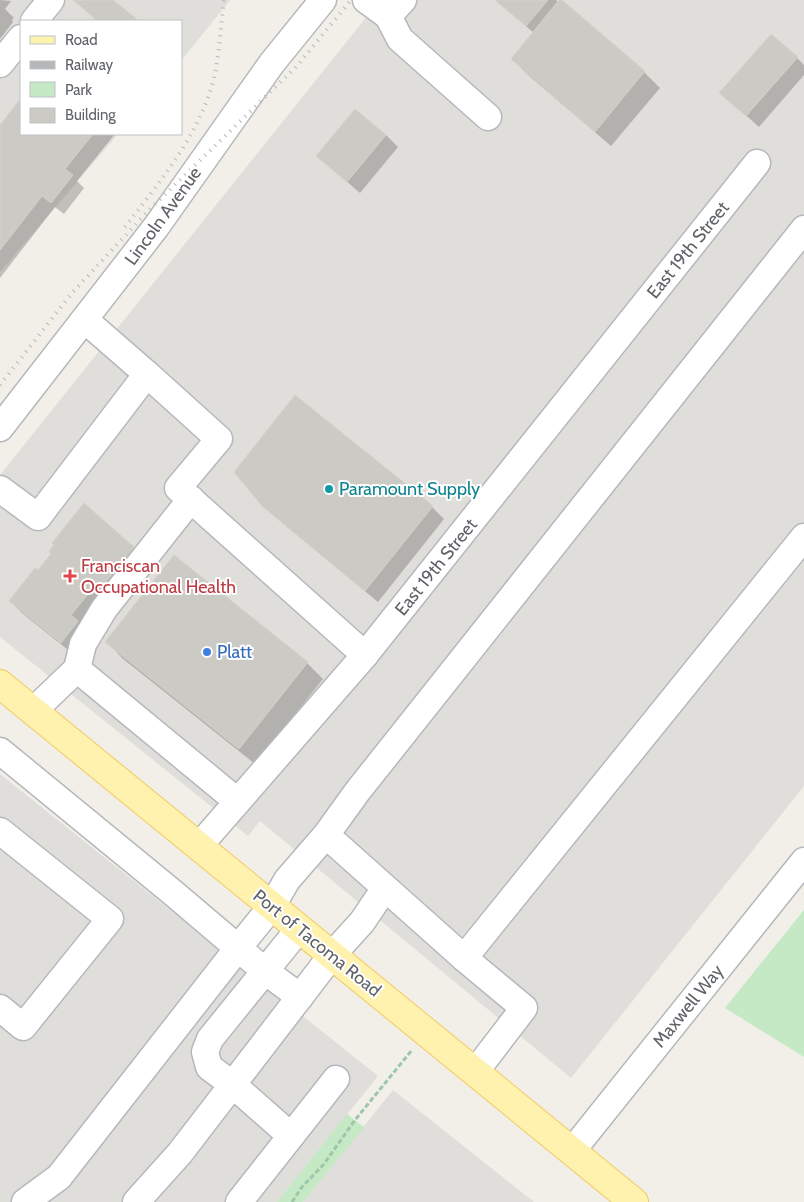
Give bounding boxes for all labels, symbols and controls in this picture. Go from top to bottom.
legend [20,20,182,135]
text: Road [65,31,98,49]
text: Railway [65,56,114,74]
text: Park [65,81,92,99]
text: Building [65,106,116,124]
street label: Lincoln Avenue [120,162,206,270]
street label: East 19th Street [642,197,734,303]
place label: Paramount Supply [339,478,480,500]
marker: Paramount Supply [323,483,335,495]
street label: East 19th Street [390,514,482,620]
place label: Franciscan Occupational Health [81,555,236,598]
marker: Franciscan Occupational Health [63,569,77,583]
place label: Platt [217,641,252,663]
marker: Platt [201,646,213,658]
street label: Port of Tacoma Road [249,885,385,1001]
street label: Maxwell Way [648,960,728,1052]

